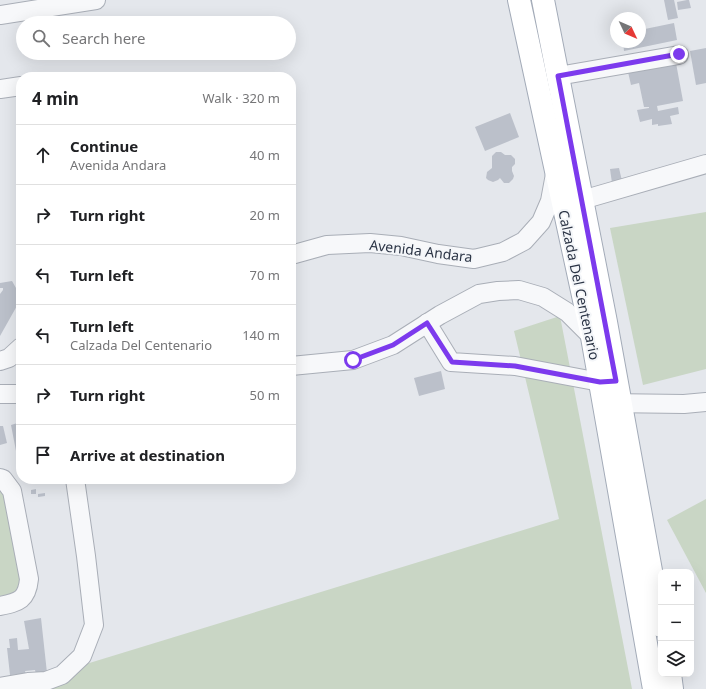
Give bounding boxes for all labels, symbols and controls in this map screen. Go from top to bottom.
north arrow [610,12,646,48]
search box [16,16,296,60]
icon: search [30,27,52,49]
text: Search here [62,28,145,48]
route end [670,45,688,63]
text: 4 min [32,87,79,110]
text: Walk · 320 m [202,89,280,107]
text: Continue [70,136,138,156]
icon: ahead [32,144,54,166]
text: 40 m [250,146,280,164]
text: Avenida Andara [70,156,166,174]
icon: right [32,204,54,226]
text: Turn right [70,205,145,225]
text: 20 m [250,206,280,224]
street label: Calzada Del Centenario [554,208,605,362]
street label: Avenida Andara [368,235,474,266]
icon: left [32,264,54,286]
text: Turn left [70,265,134,285]
text: 70 m [250,266,280,284]
text: Turn left [70,316,134,336]
icon: left [32,324,54,346]
text: 140 m [242,326,280,344]
text: Calzada Del Centenario [70,336,212,354]
route start [344,351,362,369]
icon: right [32,384,54,406]
text: Turn right [70,385,145,405]
text: 50 m [250,386,280,404]
icon: arrive [32,444,54,466]
text: Arrive at destination [70,445,225,465]
map controls [658,569,694,677]
button: + [658,569,694,605]
button: − [658,605,694,641]
button: layers [658,641,694,677]

